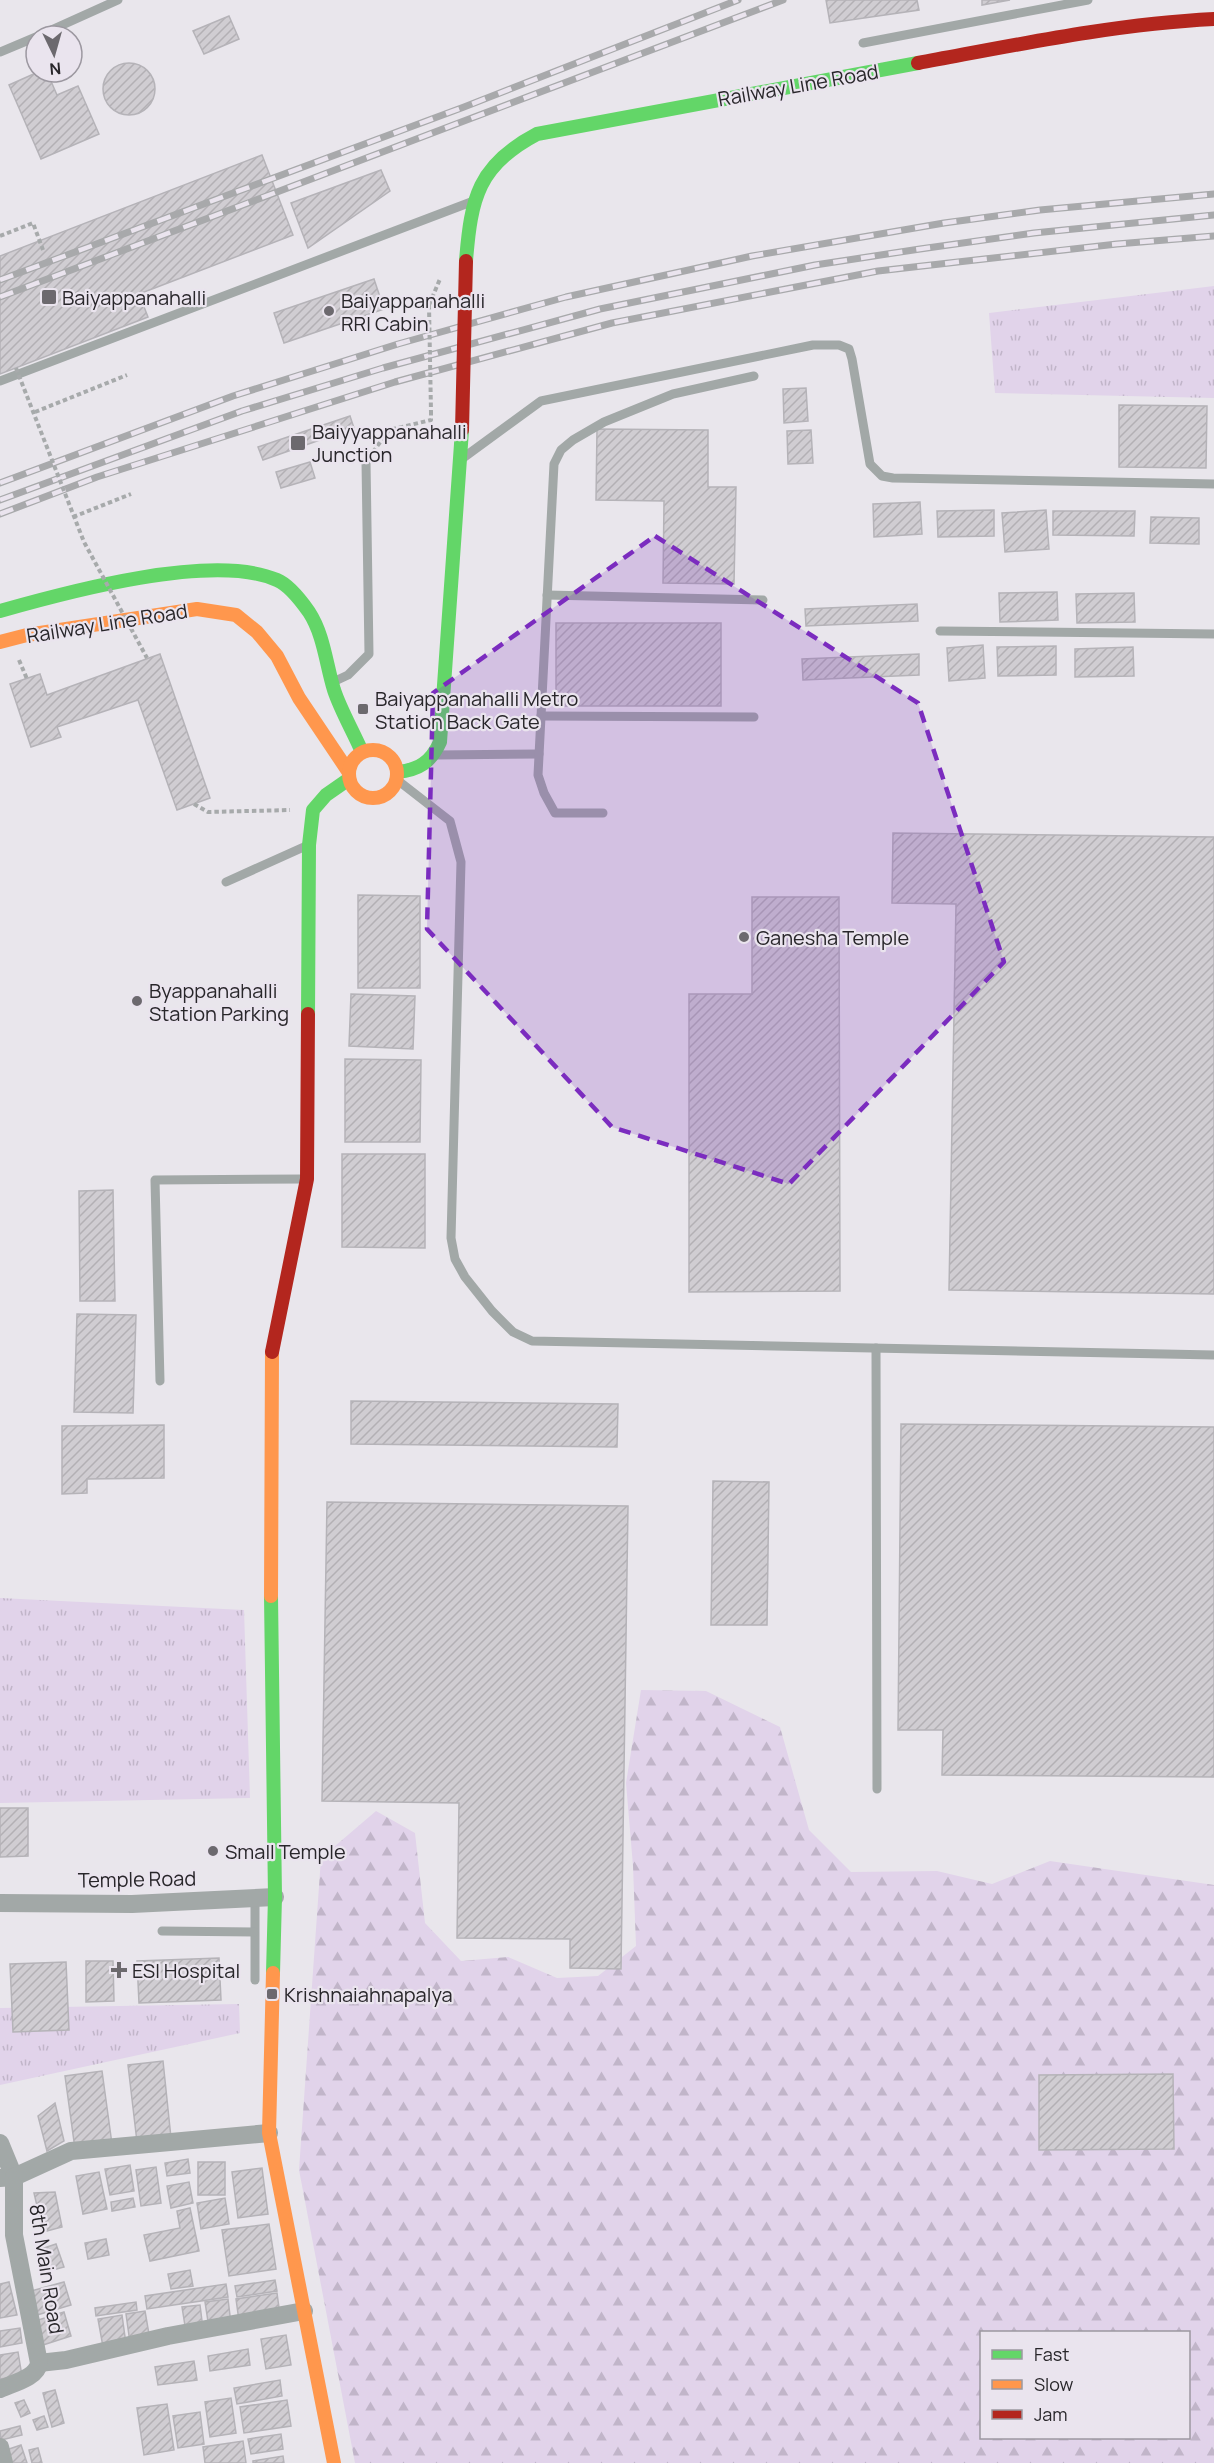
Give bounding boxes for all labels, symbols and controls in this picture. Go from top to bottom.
north arrow [24,24,84,84]
text: N [49,57,62,80]
street label: Railway Line Road [716,58,880,112]
place label: Baiyappanahalli [62,284,206,311]
place label: Baiyappanahalli RRI Cabin [341,287,485,337]
marker: Baiyappanahalli [40,288,58,306]
marker: Baiyappanahalli RRI Cabin [322,304,336,318]
place label: Baiyyappanahalli Junction [312,418,467,468]
marker: Baiyyappanahalli Junction [289,434,307,452]
street label: Railway Line Road [25,597,189,649]
place label: Baiyappanahalli Metro Station Back Gate [375,685,579,735]
marker: Baiyappanahalli Metro Station Back Gate [356,702,370,716]
place label: Ganesha Temple [756,924,909,951]
marker: Ganesha Temple [737,930,751,944]
place label: Byappanahalli Station Parking [149,977,289,1027]
marker: Byappanahalli Station Parking [130,994,144,1008]
place label: Small Temple [225,1838,346,1865]
marker: Small Temple [206,1844,220,1858]
street label: Temple Road [78,1864,196,1894]
place label: ESI Hospital [132,1957,240,1984]
marker: ESI Hospital [110,1961,128,1979]
place label: Krishnaiahnapalya [284,1981,453,2008]
marker: Krishnaiahnapalya [265,1987,279,2001]
street label: 8th Main Road [23,2202,71,2336]
legend [980,2331,1190,2439]
text: Fast [1034,2342,1069,2366]
text: Slow [1034,2372,1074,2396]
text: Jam [1034,2402,1068,2426]

